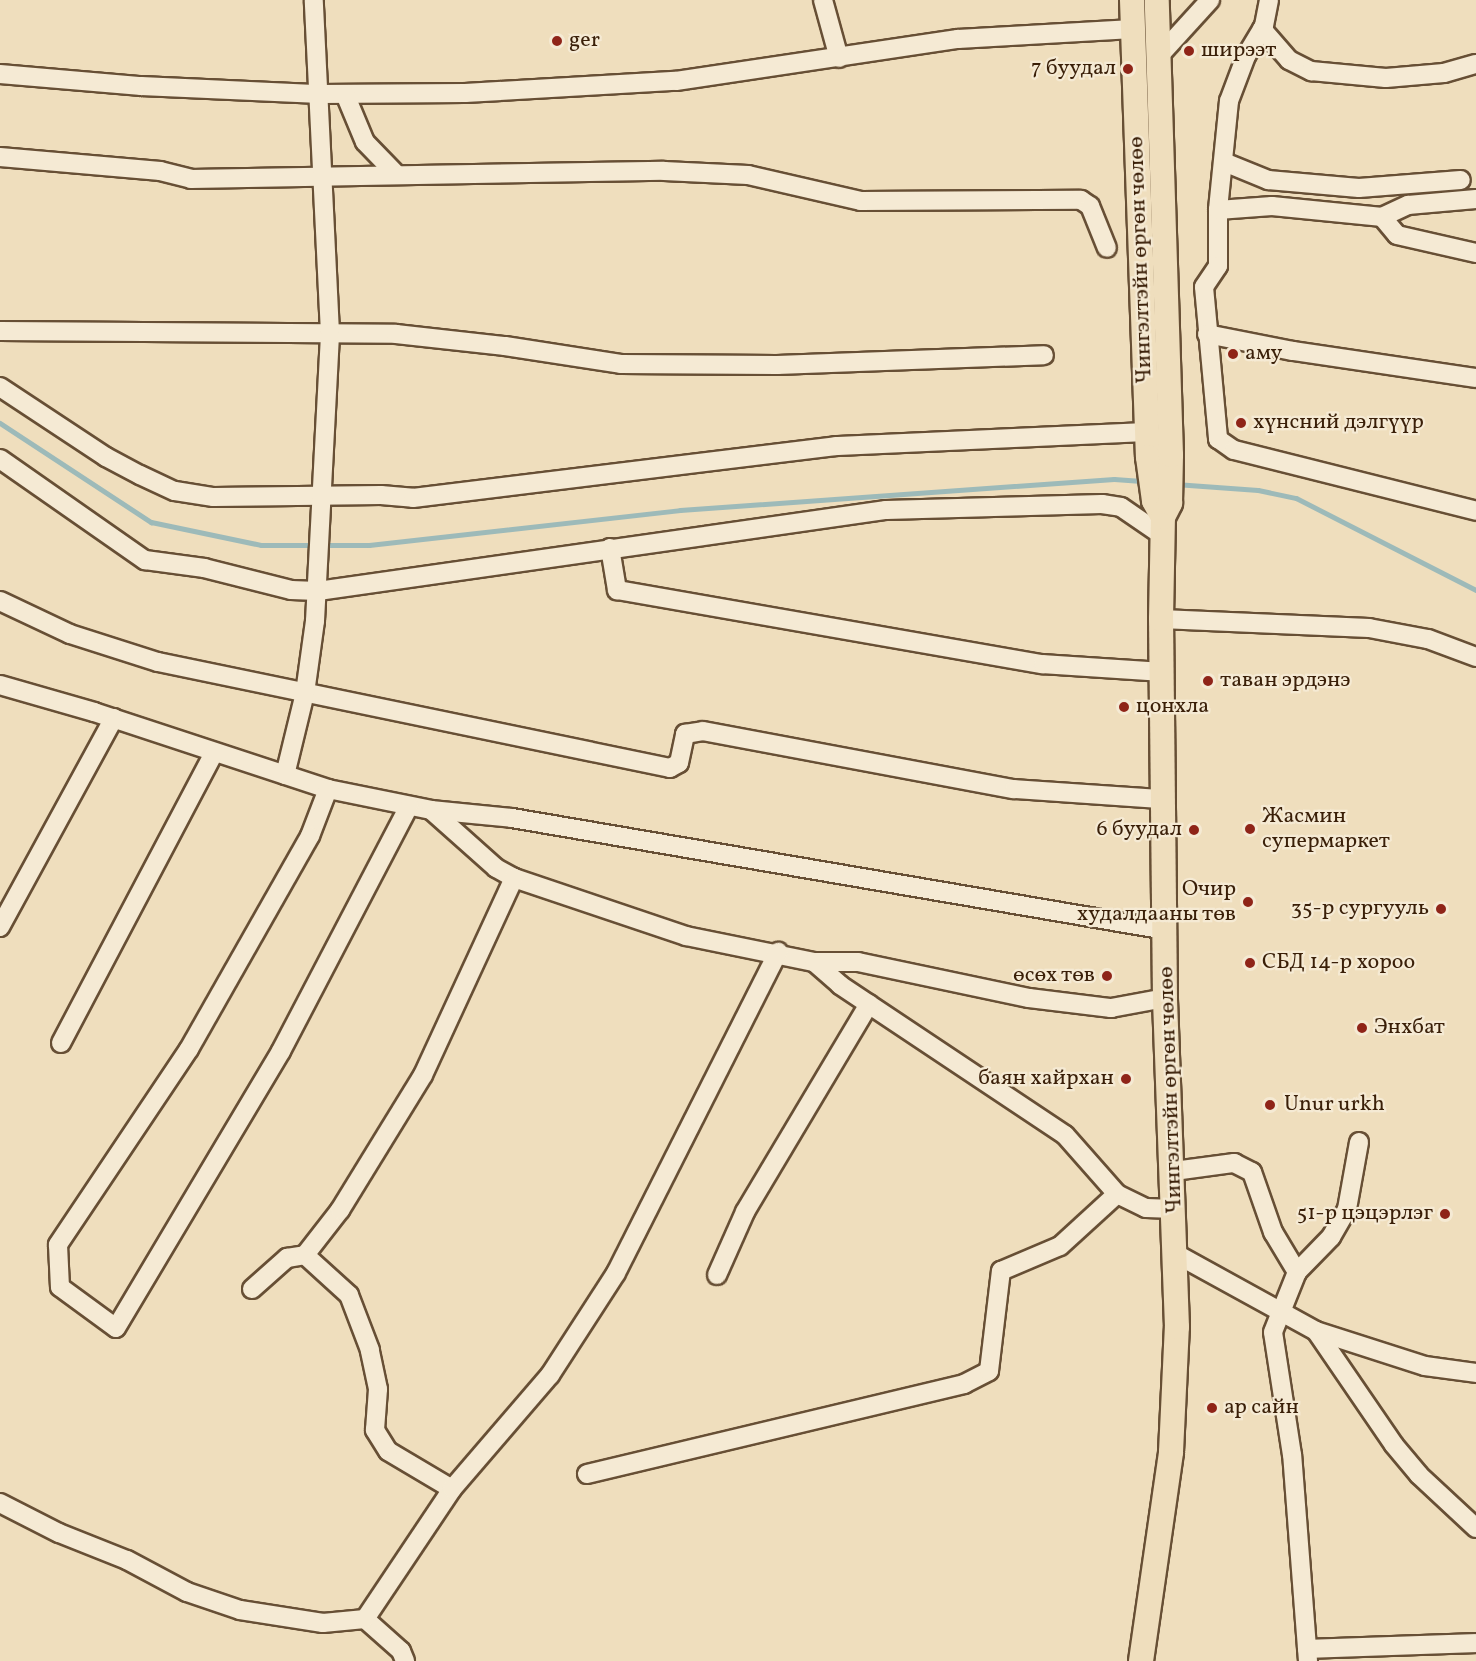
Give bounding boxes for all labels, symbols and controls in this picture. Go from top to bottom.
place label: ger [569,28,600,54]
marker: ger [550,34,564,48]
place label: ширээт [1201,38,1276,64]
marker: ширээт [1182,44,1196,58]
place label: 7 буудал [1031,56,1116,82]
marker: 7 буудал [1121,62,1135,76]
street label: Чингэлтэйн өргөн чөлөө [1123,135,1159,385]
place label: аму [1245,341,1282,367]
marker: аму [1226,347,1240,361]
place label: хүнсний дэлгүүр [1253,410,1424,436]
marker: хүнсний дэлгүүр [1234,416,1248,430]
place label: таван эрдэнэ [1220,668,1351,694]
marker: таван эрдэнэ [1201,674,1215,688]
place label: цонхла [1136,694,1209,720]
marker: цонхла [1117,700,1131,714]
place label: Жасмин супермаркет [1262,803,1390,854]
place label: 6 буудал [1096,817,1182,843]
marker: Жасмин супермаркет [1243,822,1257,836]
marker: 6 буудал [1187,823,1201,837]
place label: Очир худалдааны төв [1076,876,1236,927]
marker: Очир худалдааны төв [1241,895,1255,909]
place label: 35-р сургууль [1291,896,1429,922]
marker: 35-р сургууль [1434,902,1448,916]
place label: СБД 14-р хороо [1262,950,1415,976]
marker: СБД 14-р хороо [1243,956,1257,970]
place label: өсөх төв [1012,963,1095,989]
street label: Чингэлтэйн өргөн чөлөө [1153,965,1189,1215]
marker: өсөх төв [1100,969,1114,983]
place label: Энхбат [1374,1015,1445,1041]
marker: Энхбат [1355,1021,1369,1035]
place label: баян хайрхан [978,1066,1114,1092]
marker: баян хайрхан [1119,1072,1133,1086]
place label: Unur urkh [1284,1092,1385,1118]
marker: Unur urkh [1261,1096,1279,1114]
place label: 51-р цэцэрлэг [1297,1201,1433,1227]
marker: 51-р цэцэрлэг [1438,1207,1452,1221]
place label: ар сайн [1224,1395,1299,1421]
marker: ар сайн [1205,1401,1219,1415]

